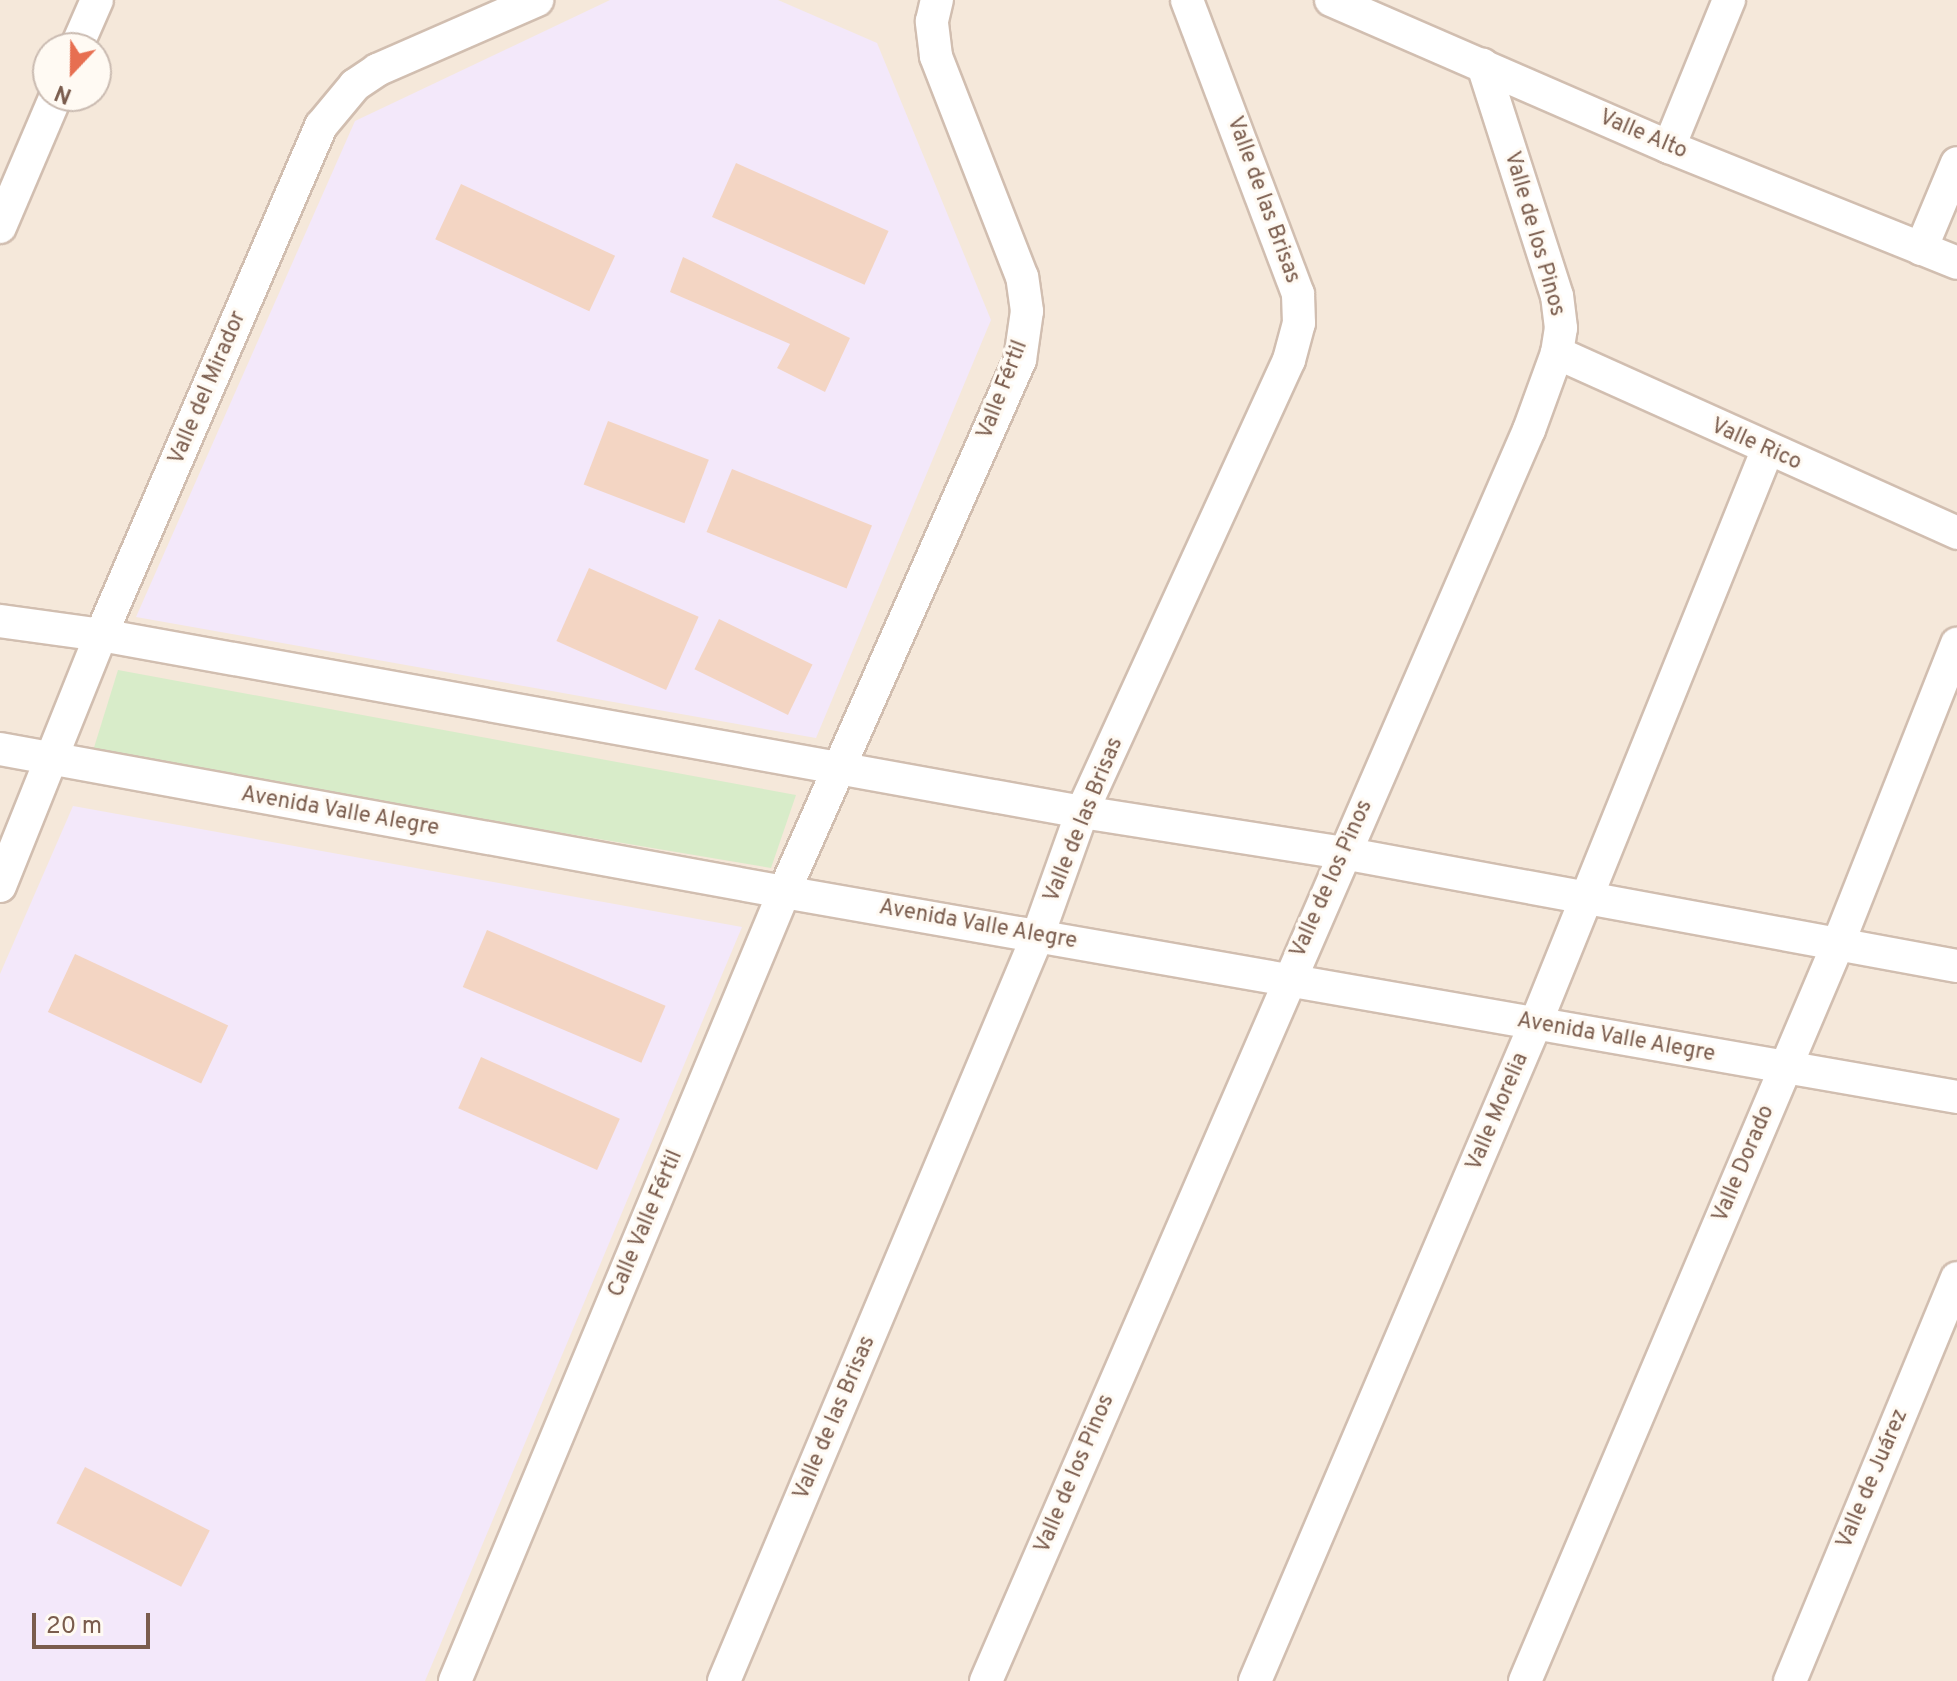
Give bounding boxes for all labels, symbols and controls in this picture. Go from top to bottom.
north arrow [32,32,112,112]
text: N [51,77,76,108]
street label: Valle Alto [1595,104,1691,166]
street label: Valle de las Brisas [1221,113,1305,287]
street label: Valle de los Pinos [1498,149,1570,319]
street label: Valle del Mirador [164,307,252,469]
street label: Valle Fértil [972,337,1034,443]
street label: Valle Rico [1707,413,1805,477]
street label: Valle de las Brisas [1039,734,1129,906]
street label: Avenida Valle Alegre [238,781,442,843]
street label: Valle de los Pinos [1285,796,1379,962]
street label: Avenida Valle Alegre [876,894,1080,956]
street label: Avenida Valle Alegre [1514,1007,1718,1069]
street label: Valle Morelia [1461,1049,1535,1175]
street label: Valle Dorado [1708,1102,1780,1226]
street label: Calle Valle Fértil [603,1146,689,1302]
street label: Valle de las Brisas [789,1332,881,1504]
street label: Valle de los Pinos [1030,1391,1120,1557]
street label: Valle de Juárez [1832,1405,1914,1553]
scale bar [36,1597,154,1647]
text: 20 m [46,1612,102,1642]

